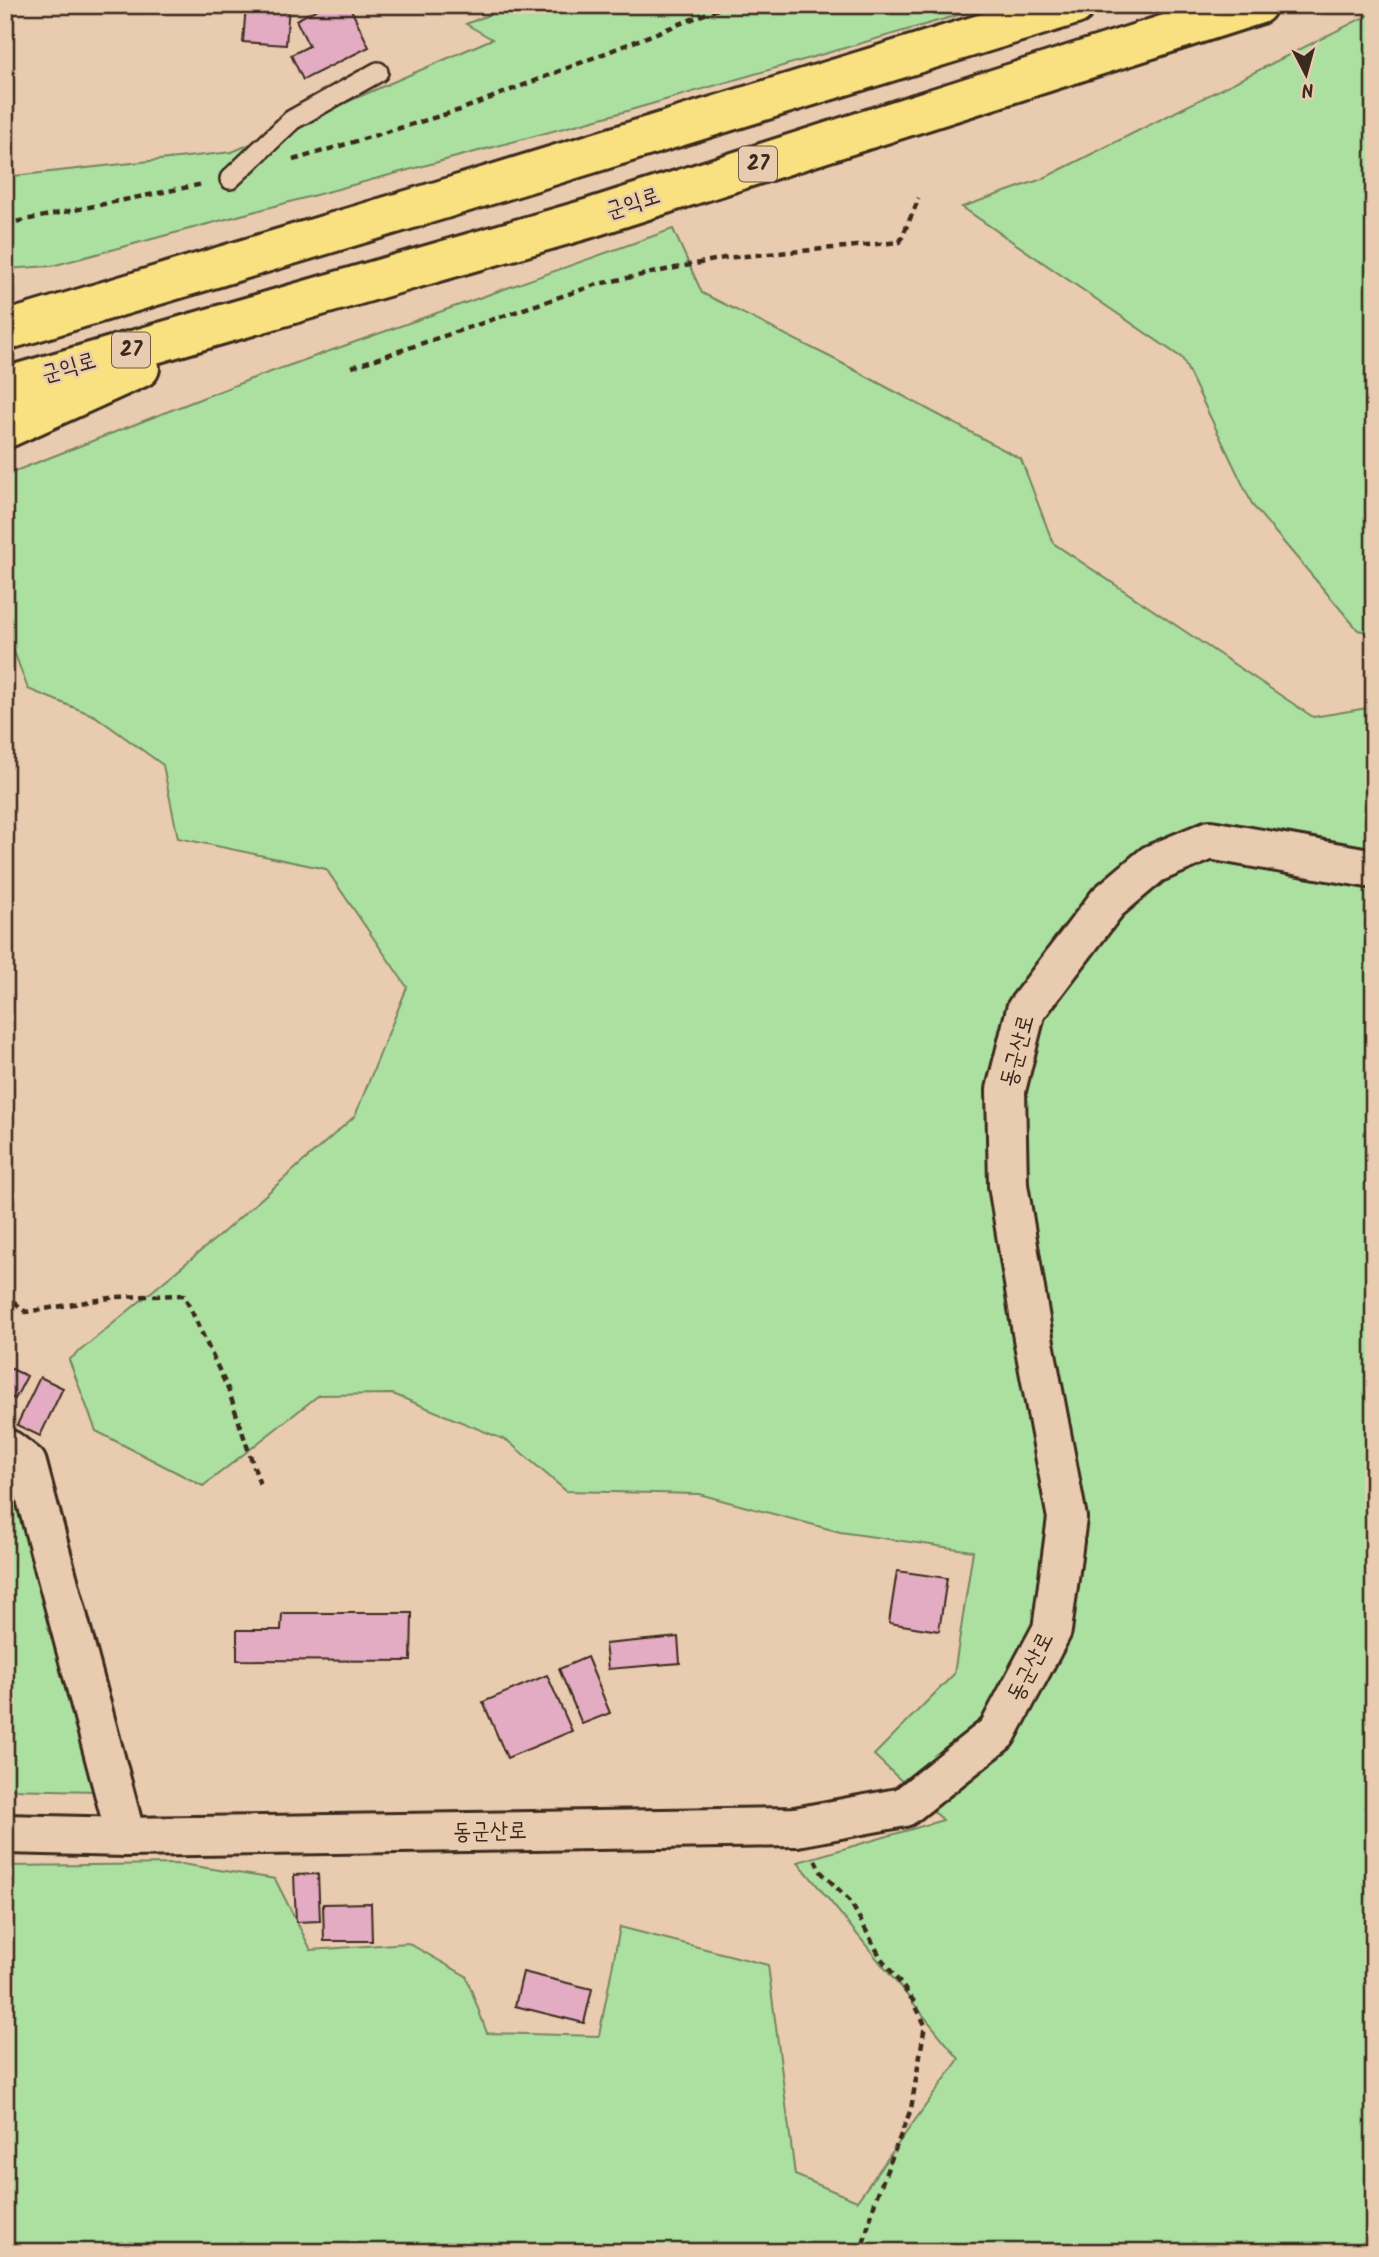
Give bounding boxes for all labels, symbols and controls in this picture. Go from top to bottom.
north arrow [1270,38,1340,108]
text: N [1300,73,1315,104]
road number: 27 [739,146,777,182]
street label: 군익로 [601,178,665,230]
road number: 27 [112,332,150,368]
street label: 군익로 [37,343,101,393]
street label: 동군산로 [991,1011,1045,1091]
street label: 동군산로 [998,1626,1064,1708]
street label: 동군산로 [453,1813,527,1851]

